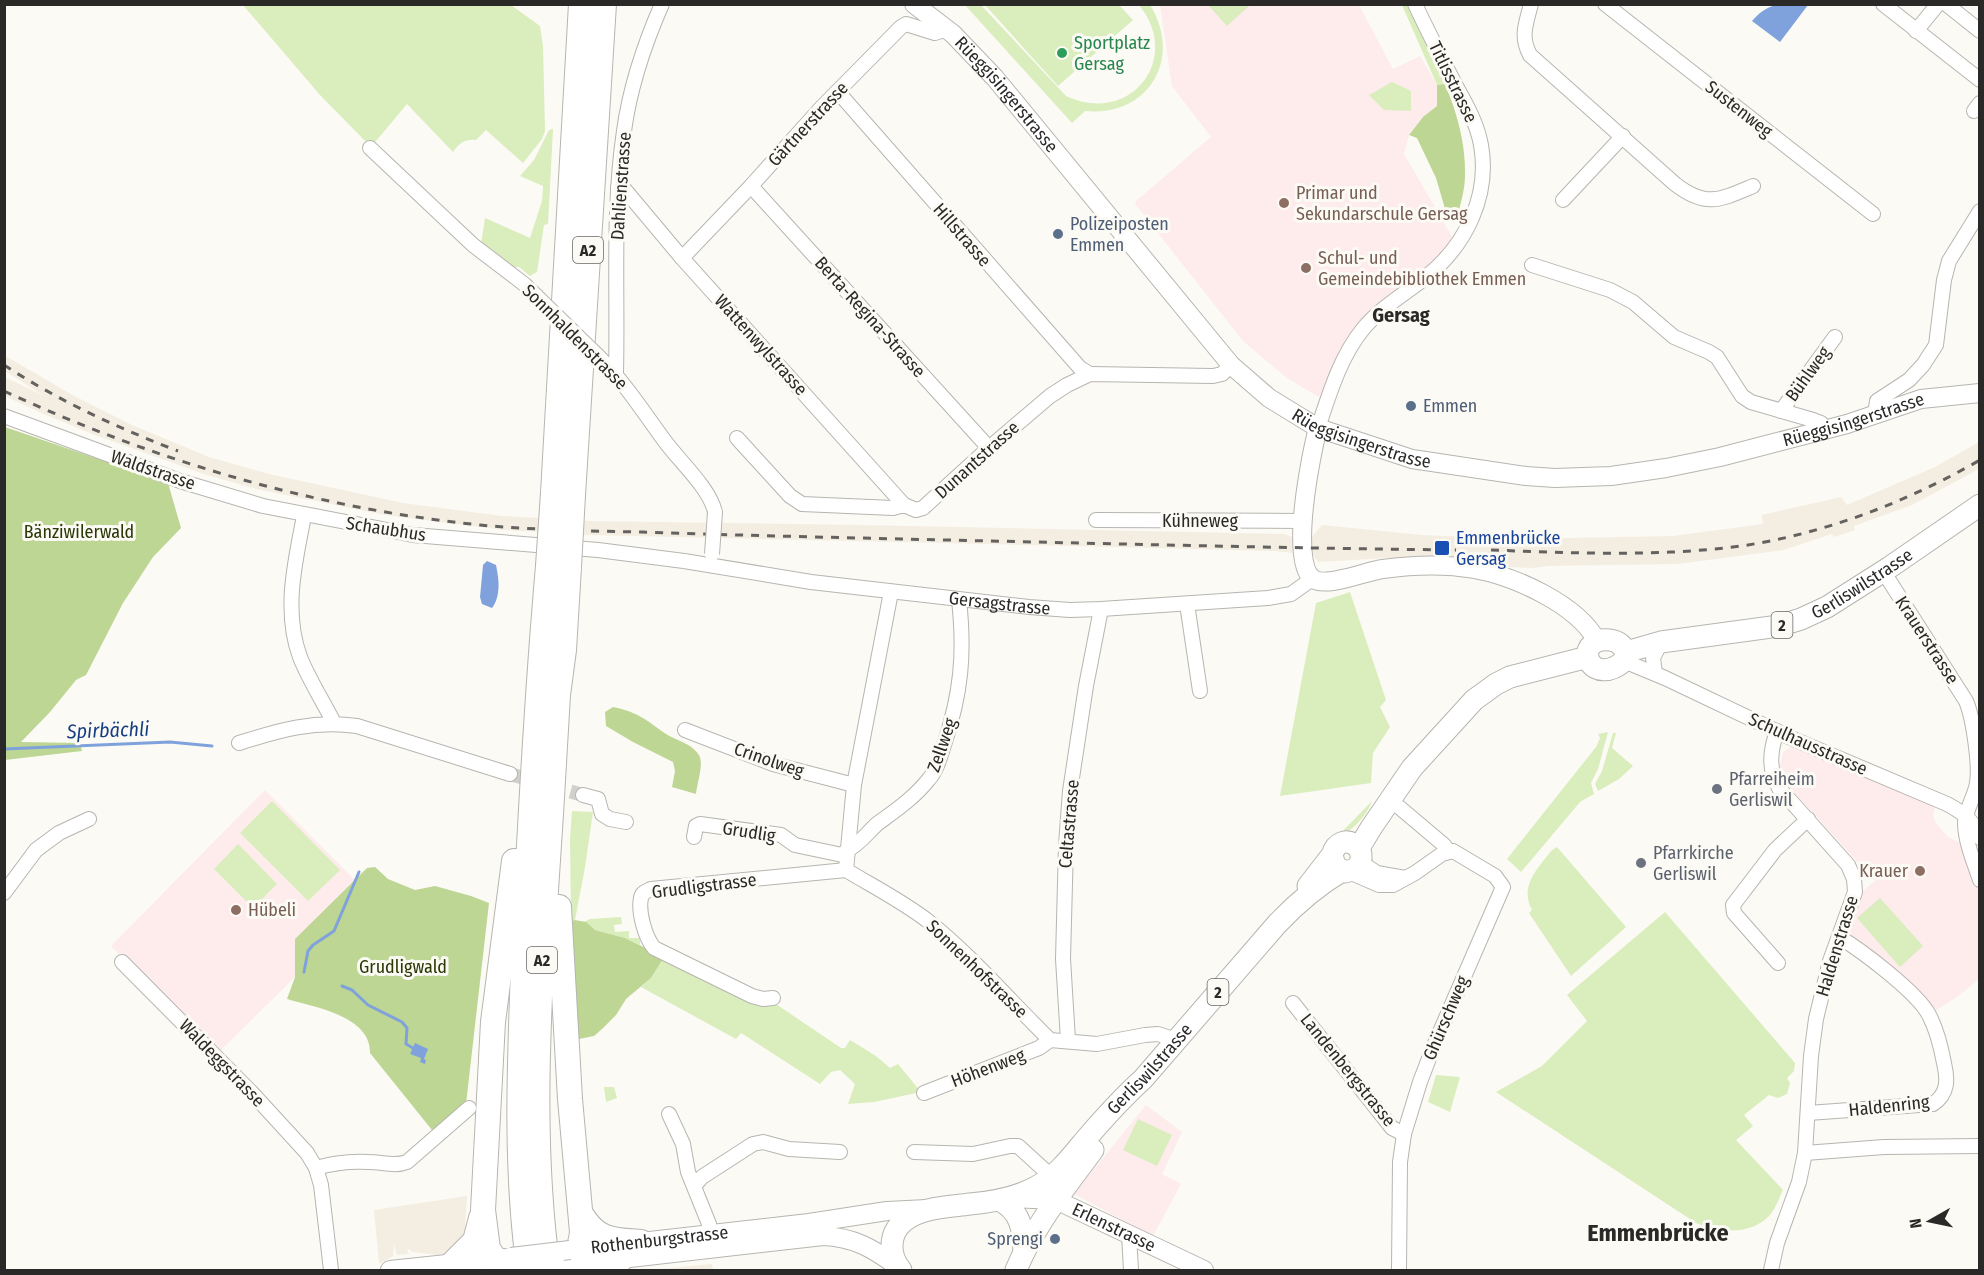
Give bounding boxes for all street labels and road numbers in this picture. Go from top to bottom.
street label: Rüeggisingerstrasse [950,32,1063,157]
street label: Titlisstrasse [1424,38,1482,126]
street label: Sustenweg [1701,76,1777,142]
street label: Gärtnerstrasse [763,77,853,171]
street label: Dahlienstrasse [606,131,636,241]
street label: Hillstrasse [928,199,996,271]
road number: A2 [573,237,603,263]
street label: Berta-Regina-Strasse [810,252,930,382]
street label: Sonnhaldenstrasse [518,280,632,394]
street label: Wattenwylstrasse [710,290,812,400]
street label: Bühlweg [1781,342,1836,406]
street label: Rüeggisingerstrasse [1780,388,1927,451]
street label: Rüeggisingerstrasse [1288,404,1432,473]
street label: Dunantstrasse [930,416,1024,504]
street label: Waldstrasse [108,445,198,495]
street label: Kühneweg [1162,510,1238,532]
street label: Schaubhus [345,512,428,546]
street label: Gerliswilstrasse [1808,544,1917,624]
street label: Gersagstrasse [948,587,1051,620]
street label: Krauerstrasse [1890,592,1964,688]
road number: 2 [1772,612,1792,638]
street label: Schulhausstrasse [1745,708,1871,780]
street label: Zellweg [923,715,962,775]
street label: Crinolweg [731,738,807,782]
street label: Celtastrasse [1054,779,1084,869]
street label: Grudlig [721,817,778,847]
street label: Grudligstrasse [650,869,758,903]
street label: Haldenstrasse [1811,893,1863,999]
street label: Sonnenhofstrasse [922,915,1032,1023]
road number: A2 [527,947,557,973]
street label: Ghürschweg [1418,972,1474,1063]
road number: 2 [1208,979,1228,1005]
street label: Landenbergstrasse [1296,1009,1400,1131]
street label: Waldeggstrasse [175,1014,269,1112]
street label: Gerliswilstrasse [1102,1019,1197,1119]
street label: Höhenweg [948,1044,1029,1092]
street label: Haldenring [1848,1091,1931,1121]
street label: Erlenstrasse [1069,1198,1159,1257]
street label: Rothenburgstrasse [589,1221,729,1259]

